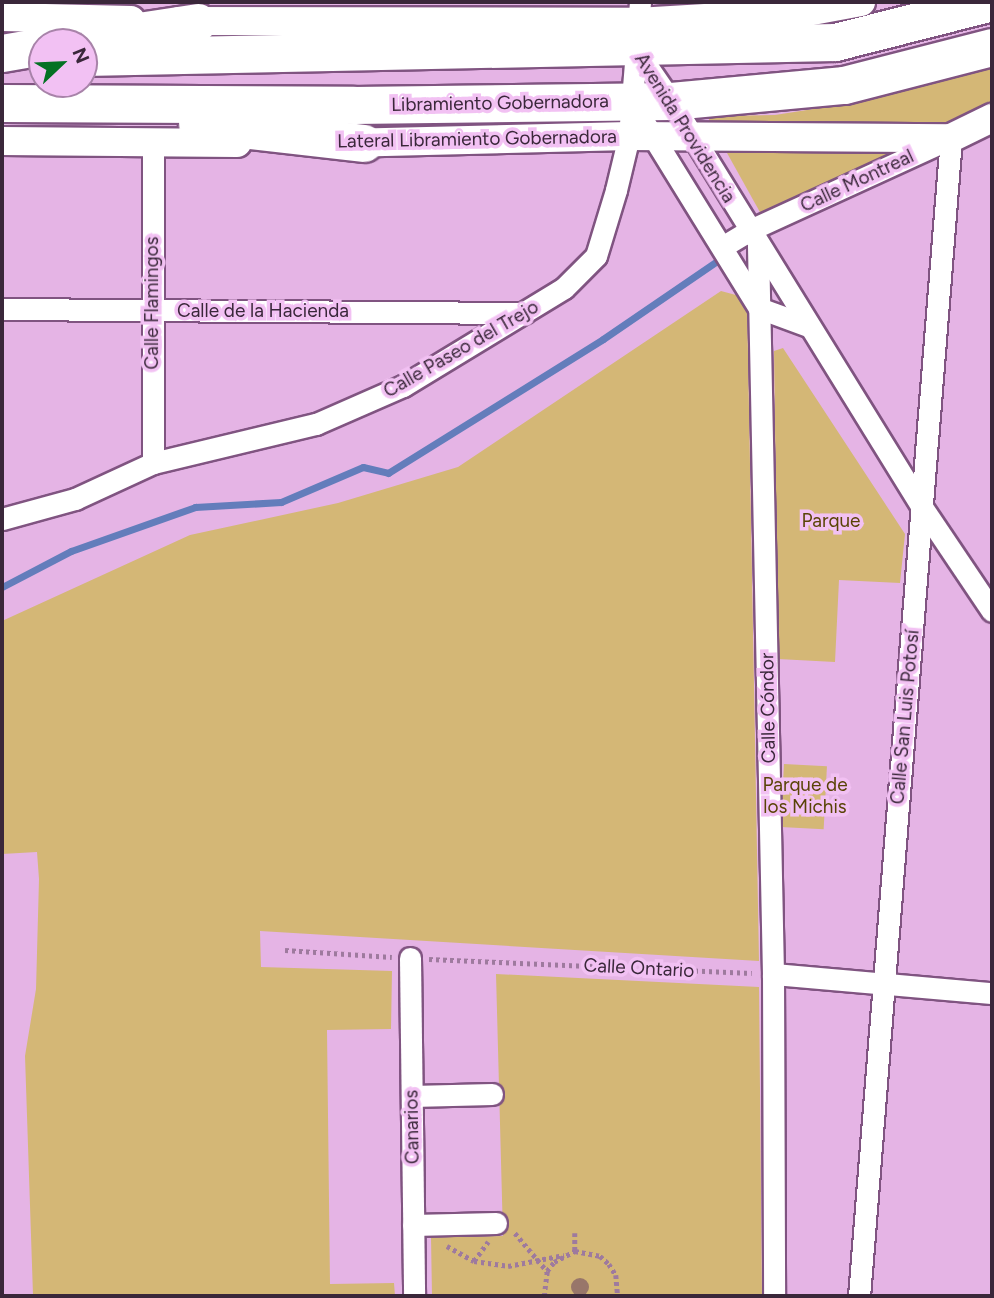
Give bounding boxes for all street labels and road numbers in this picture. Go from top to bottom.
street label: Avenida Providencia [630,49,740,207]
street label: Libramiento Gobernadora [391,90,609,116]
street label: Lateral Libramiento Gobernadora [337,125,617,153]
street label: Calle Montreal [797,145,917,217]
street label: Calle Flamingos [141,236,163,370]
street label: Calle Paseo del Trejo [379,295,543,403]
street label: Calle de la Hacienda [177,300,349,322]
street label: Calle San Luis Potosí [886,629,924,805]
street label: Calle Cóndor [756,652,780,764]
street label: Calle Ontario [583,954,695,982]
street label: Canarios [400,1090,424,1164]

